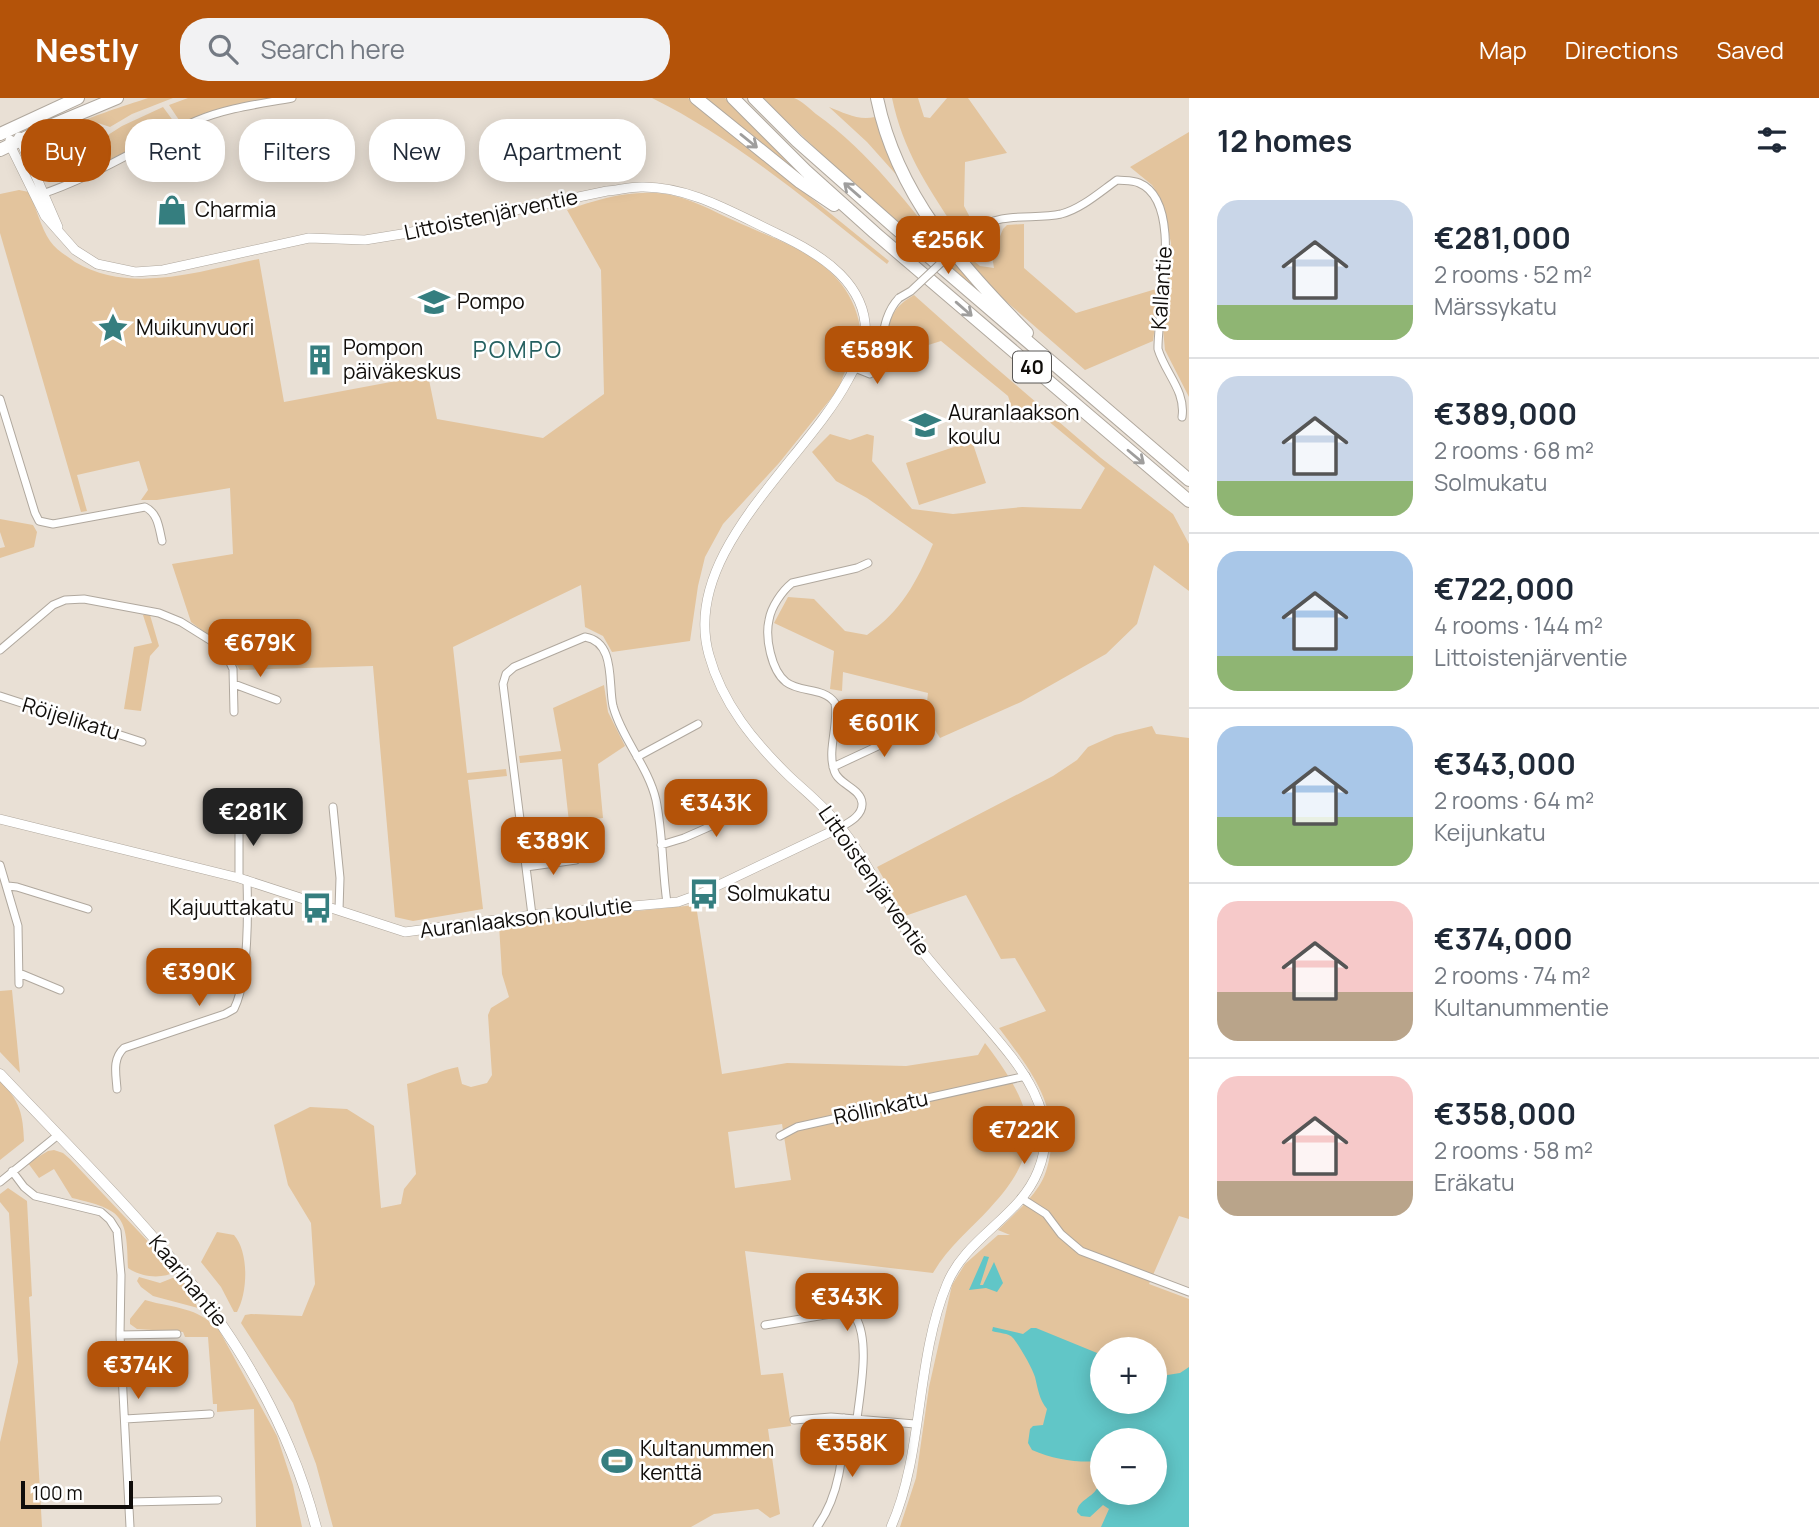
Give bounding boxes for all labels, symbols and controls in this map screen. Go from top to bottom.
search box [180,18,670,81]
text: Nestly [35,27,138,72]
icon: search [204,30,242,68]
text: Search here [260,31,405,67]
text: Map [1479,33,1527,66]
text: Directions [1565,33,1678,66]
text: Saved [1716,33,1784,66]
chip: Buy [21,119,111,182]
chip: Rent [125,119,225,182]
chip: Filters [239,119,355,182]
chip: New [369,119,465,182]
chip: Apartment [479,119,646,182]
text: 12 homes [1217,120,1352,161]
icon: filters [1753,121,1791,159]
one-way arrow [740,133,758,148]
street label: Littoistenjärventie [401,182,580,246]
one-way arrow [843,182,861,198]
shop icon: Charmia [155,193,189,227]
place label: Charmia [195,195,276,223]
pin: €256K [899,216,997,276]
text: €281,000 [1434,217,1571,258]
text: €256K [912,223,984,255]
icon: home [1273,228,1357,312]
street label: Kallantie [1144,245,1178,331]
text: 2 rooms · 52 m² [1434,258,1592,290]
school or university icon: Pompo [417,285,451,319]
place label: Pompo [457,287,525,315]
text: Märssykatu [1434,290,1557,322]
one-way arrow [954,301,972,317]
place icon: Muikunvuori [96,311,130,345]
place label: Muikunvuori [136,313,254,341]
pin: €589K [828,327,926,386]
place label: Pompon päiväkeskus [343,333,461,385]
district label: POMPO [473,333,563,365]
text: €589K [841,333,913,365]
building icon: Pompon päiväkeskus [303,343,337,377]
road number: 40 [1013,352,1051,382]
text: €389,000 [1434,393,1577,434]
place label: Auranlaakson koulu [948,398,1079,450]
icon: home [1273,404,1357,488]
school or university icon: Auranlaakson koulu [908,408,942,442]
text: 2 rooms · 68 m² [1434,434,1594,466]
one-way arrow [1127,449,1145,465]
text: Solmukatu [1434,466,1547,498]
text: €722,000 [1434,568,1575,609]
icon: home [1273,579,1357,663]
text: 4 rooms · 144 m² [1434,609,1603,641]
pin: €679K [211,620,309,679]
text: €679K [224,626,296,658]
text: Littoistenjärventie [1434,641,1628,673]
street label: Röijelikatu [19,690,124,746]
pin: €601K [835,700,933,759]
text: €601K [849,706,919,738]
text: €343,000 [1434,743,1576,784]
icon: home [1273,754,1357,838]
pin: €343K [667,780,765,839]
text: 2 rooms · 64 m² [1434,784,1594,816]
text: €343K [680,786,752,818]
pin: €281K [204,788,302,848]
text: €281K [219,795,287,827]
street label: Littoistenjärventie [813,800,937,961]
text: Keijunkatu [1434,816,1546,848]
pin: €389K [504,818,602,877]
text: €389K [517,824,589,856]
bus stop icon: Solmukatu [687,877,721,911]
place label: Solmukatu [727,879,831,907]
street label: Auranlaakson koulutie [418,890,634,944]
bus stop icon: Kajuuttakatu [300,891,334,925]
place label: Kajuuttakatu [169,893,294,921]
text: €374,000 [1434,918,1573,959]
icon: home [1273,929,1357,1013]
pin: €390K [150,948,248,1008]
text: €390K [162,955,236,987]
text: 2 rooms · 74 m² [1434,959,1590,991]
text: Kultanummentie [1434,991,1609,1023]
street label: Röllinkatu [831,1083,931,1131]
text: €358,000 [1434,1093,1576,1134]
icon: home [1273,1104,1357,1188]
pin: €722K [975,1107,1073,1166]
text: €722K [989,1113,1059,1145]
text: 2 rooms · 58 m² [1434,1134,1593,1166]
text: Eräkatu [1434,1166,1515,1198]
street label: Kaarinantie [143,1229,234,1332]
pin: €343K [798,1274,896,1333]
text: €343K [811,1280,883,1312]
map controls [1090,1337,1167,1505]
button: + [1090,1337,1167,1414]
pin: €374K [89,1342,187,1401]
text: €374K [103,1348,173,1380]
pin: €358K [803,1420,901,1479]
text: €358K [816,1426,888,1458]
button: − [1090,1428,1167,1505]
place label: Kultanummen kenttä [640,1434,774,1486]
sports icon: Kultanummen kenttä [600,1444,634,1478]
scale bar [21,1478,133,1510]
text: 100 m [32,1480,83,1506]

